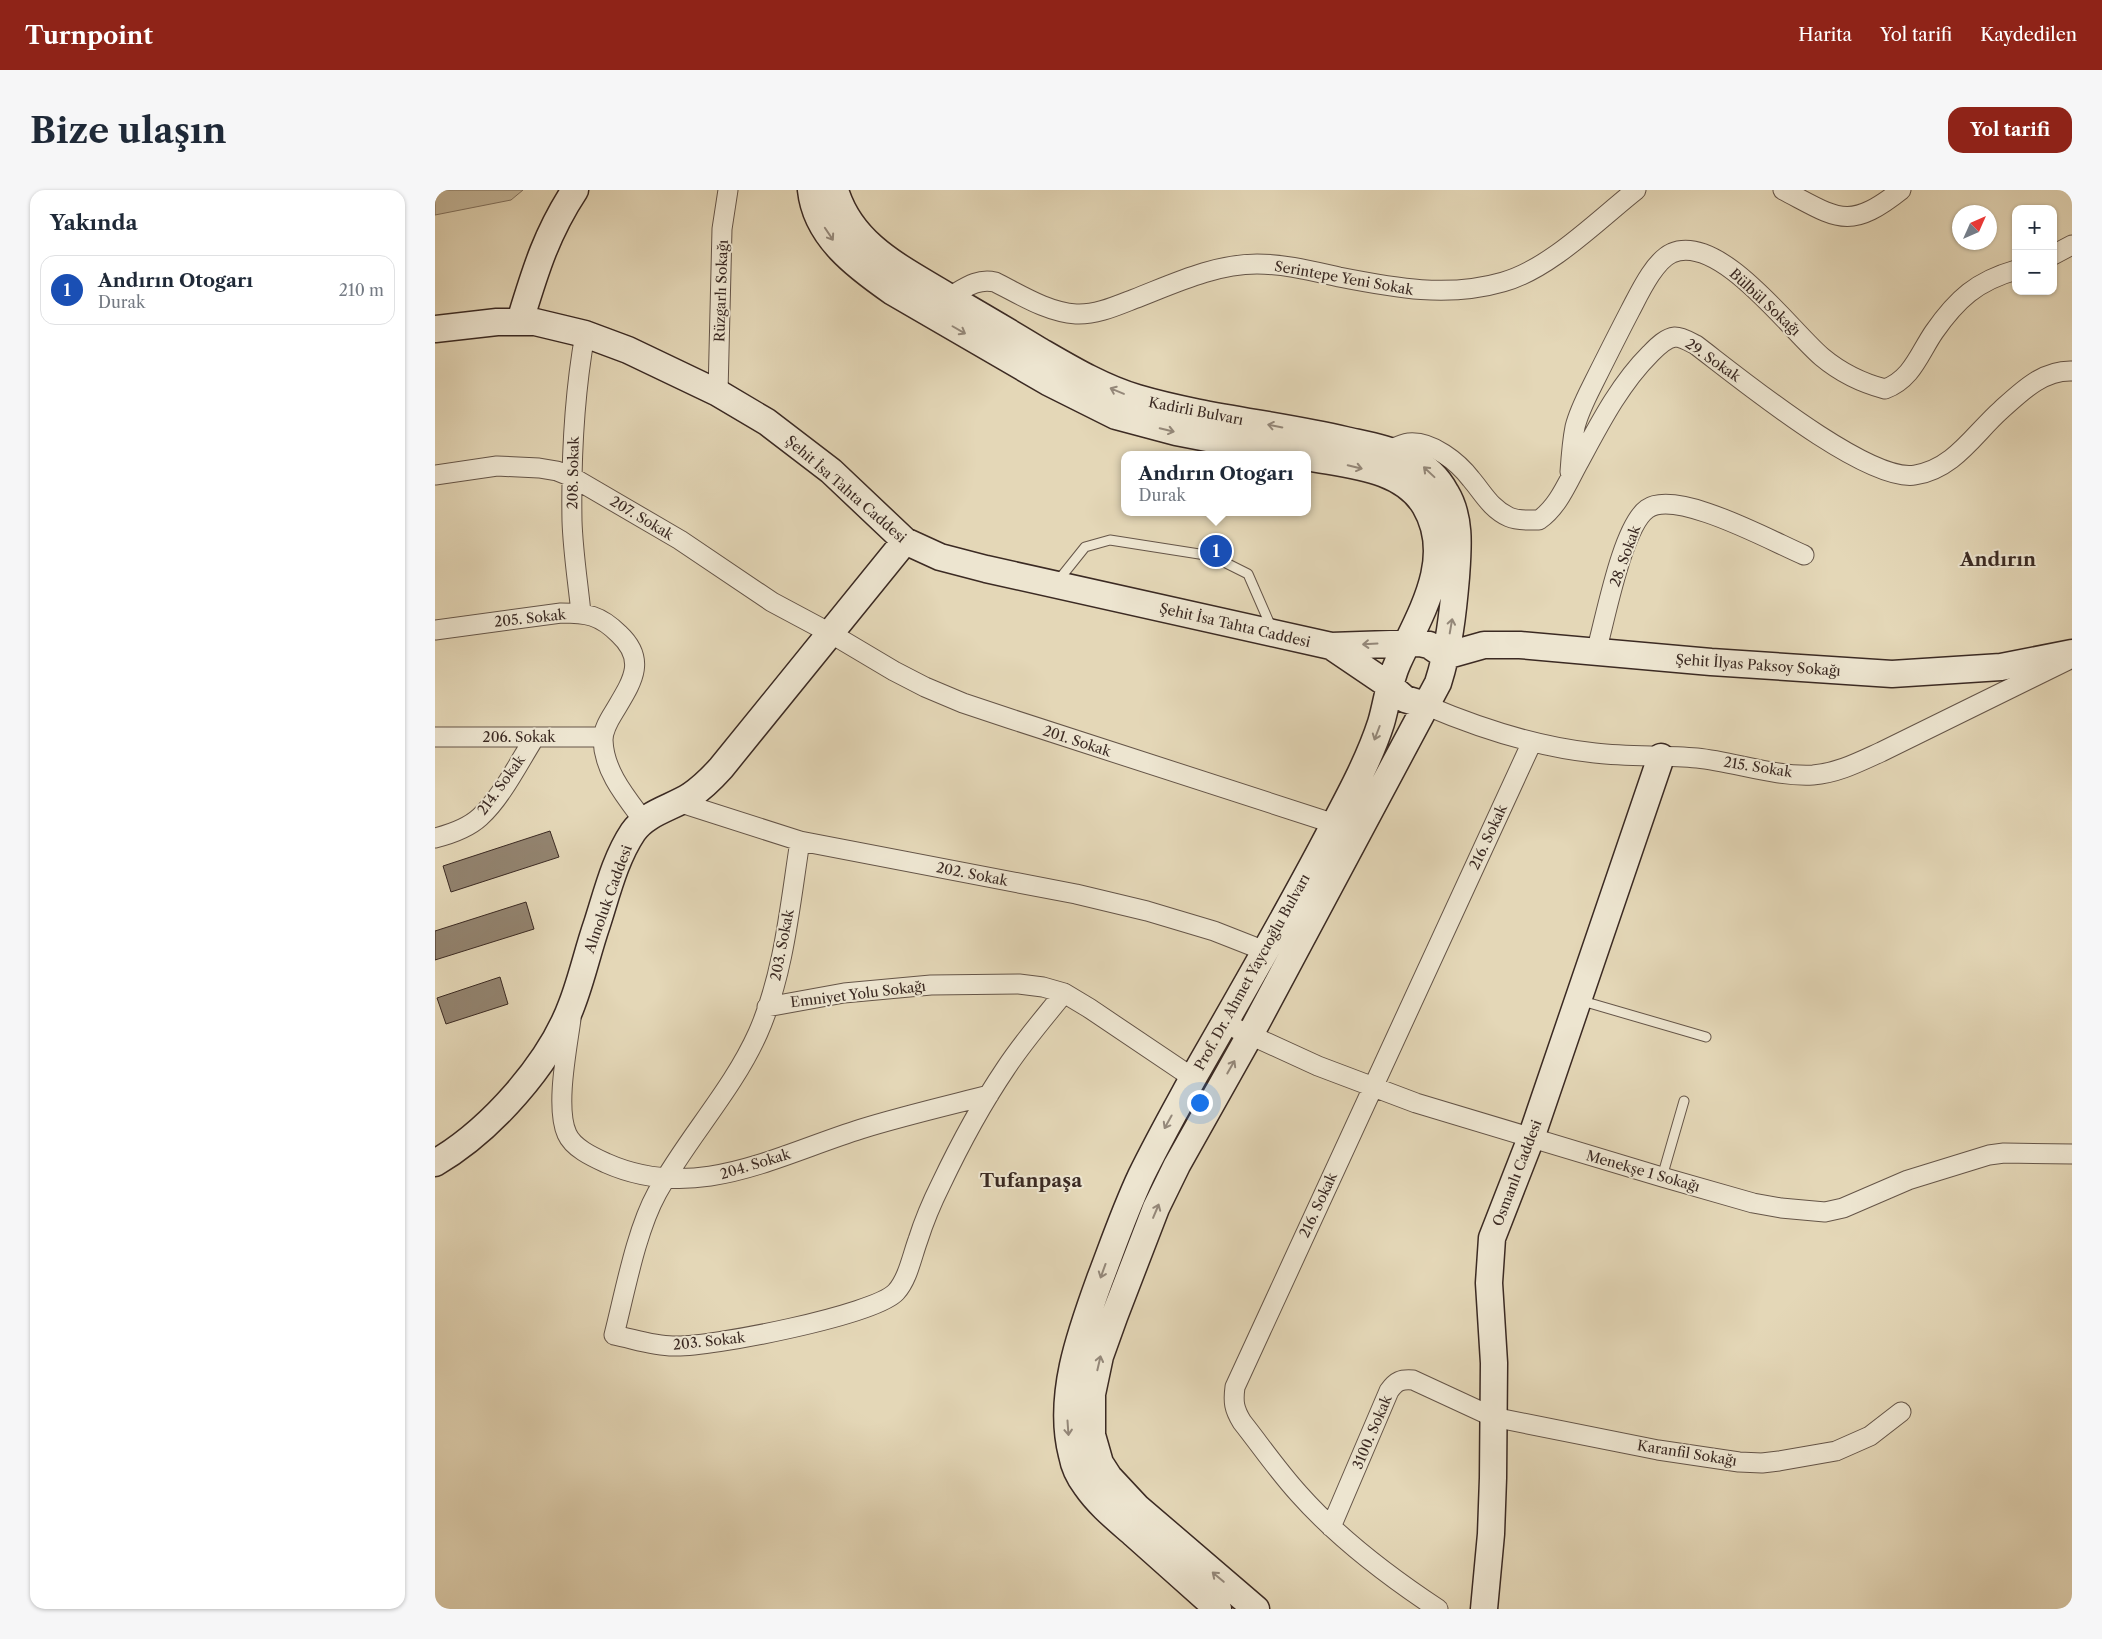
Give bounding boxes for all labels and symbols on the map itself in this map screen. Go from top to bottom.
north arrow [1952,205,1997,250]
one-way arrow [824,227,834,241]
street label: Rüzgarlı Sokağı [710,240,732,342]
street label: Serintepe Yeni Sokak [1273,257,1416,299]
street label: Bülbül Sokağı [1726,264,1804,340]
one-way arrow [951,325,965,335]
street label: 29. Sokak [1682,334,1745,386]
one-way arrow [1110,385,1125,395]
street label: Kadirli Bulvarı [1147,393,1245,429]
one-way arrow [1267,421,1283,431]
one-way arrow [1159,426,1175,435]
street label: Şehit İsa Tahta Caddesi [782,432,910,546]
street label: 208. Sokak [563,436,583,510]
one-way arrow [1347,463,1363,472]
one-way arrow [1422,466,1435,478]
street label: 207. Sokak [607,492,678,544]
street label: 28. Sokak [1606,522,1645,589]
pin: 1 [1200,532,1232,570]
district label: Andırın [1959,548,2036,571]
street label: Şehit İsa Tahta Caddesi [1158,599,1312,651]
street label: 205. Sokak [493,605,568,631]
one-way arrow [1446,618,1456,634]
one-way arrow [1362,639,1378,648]
street label: Şehit İlyas Paksoy Sokağı [1675,650,1841,680]
street label: 201. Sokak [1041,722,1114,761]
one-way arrow [1372,724,1381,740]
street label: 206. Sokak [483,728,556,746]
street label: 214. Sokak [473,751,529,818]
street label: 215. Sokak [1722,753,1794,781]
street label: 216. Sokak [1465,801,1511,872]
street label: Alınoluk Caddesi [580,842,636,957]
street label: 202. Sokak [935,858,1010,890]
street label: Prof. Dr. Ahmet Yaycıoğlu Bulvarı [1190,871,1314,1073]
street label: 203. Sokak [766,907,798,982]
street label: Emniyet Yolu Sokağı [789,977,927,1011]
one-way arrow [1227,1060,1237,1075]
your location [1187,1090,1213,1116]
one-way arrow [1163,1115,1173,1130]
street label: Osmanlı Caddesi [1488,1117,1546,1229]
street label: 204. Sokak [718,1145,793,1183]
street label: Menekşe 1 Sokağı [1584,1146,1702,1196]
district label: Tufanpaşa [980,1169,1083,1192]
street label: 216. Sokak [1295,1169,1341,1240]
one-way arrow [1152,1203,1161,1218]
one-way arrow [1098,1263,1107,1278]
street label: 203. Sokak [672,1328,747,1354]
one-way arrow [1095,1355,1104,1371]
street label: 3100. Sokak [1348,1391,1396,1472]
one-way arrow [1063,1420,1072,1436]
street label: Karanfil Sokağı [1636,1436,1738,1470]
one-way arrow [1212,1572,1225,1583]

